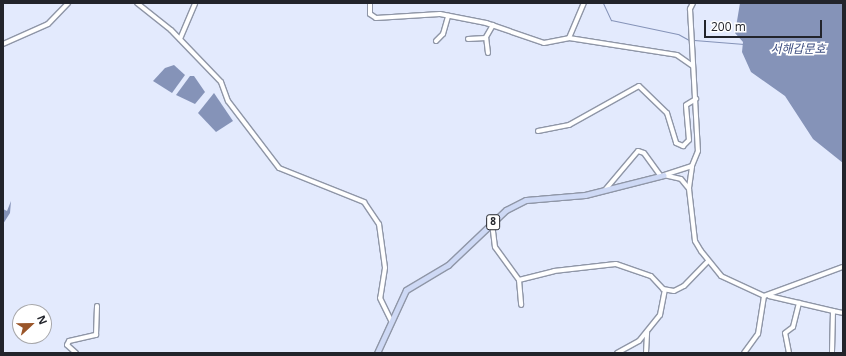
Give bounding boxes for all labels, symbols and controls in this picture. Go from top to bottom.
scale bar [706,12,824,38]
text: 200 m [711,18,746,35]
water label: 서해갑문호 [770,42,826,56]
road number: 8 [486,214,500,230]
north arrow [12,304,52,344]
text: N [34,313,51,327]

